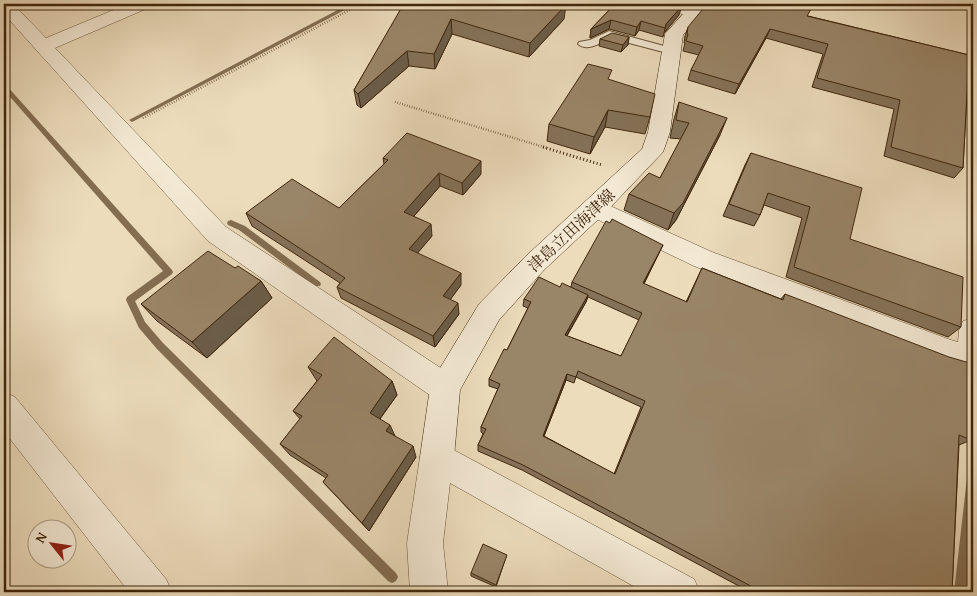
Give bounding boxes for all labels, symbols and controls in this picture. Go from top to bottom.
street label: 津島立田海津線 [522,183,620,277]
north arrow [28,518,78,568]
text: N [30,528,52,547]

